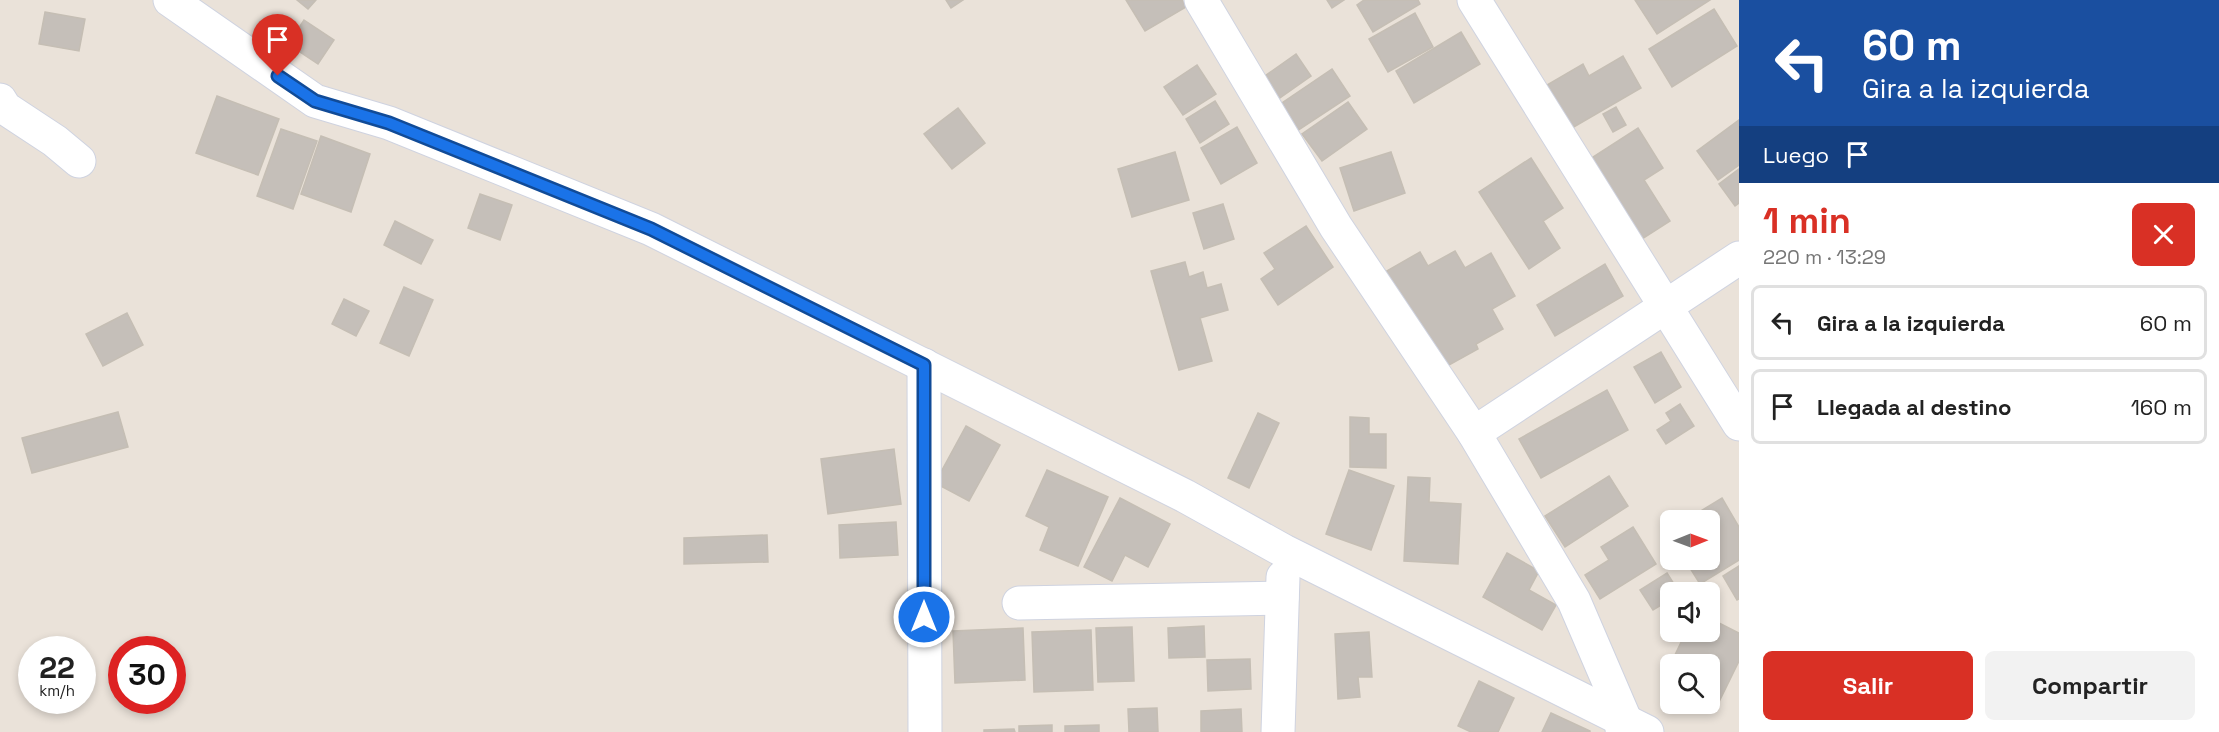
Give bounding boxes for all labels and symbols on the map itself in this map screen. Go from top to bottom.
pin [252,14,303,76]
north arrow [1660,510,1720,570]
position arrow [892,585,956,649]
speed limit sign: 30 [108,636,186,714]

